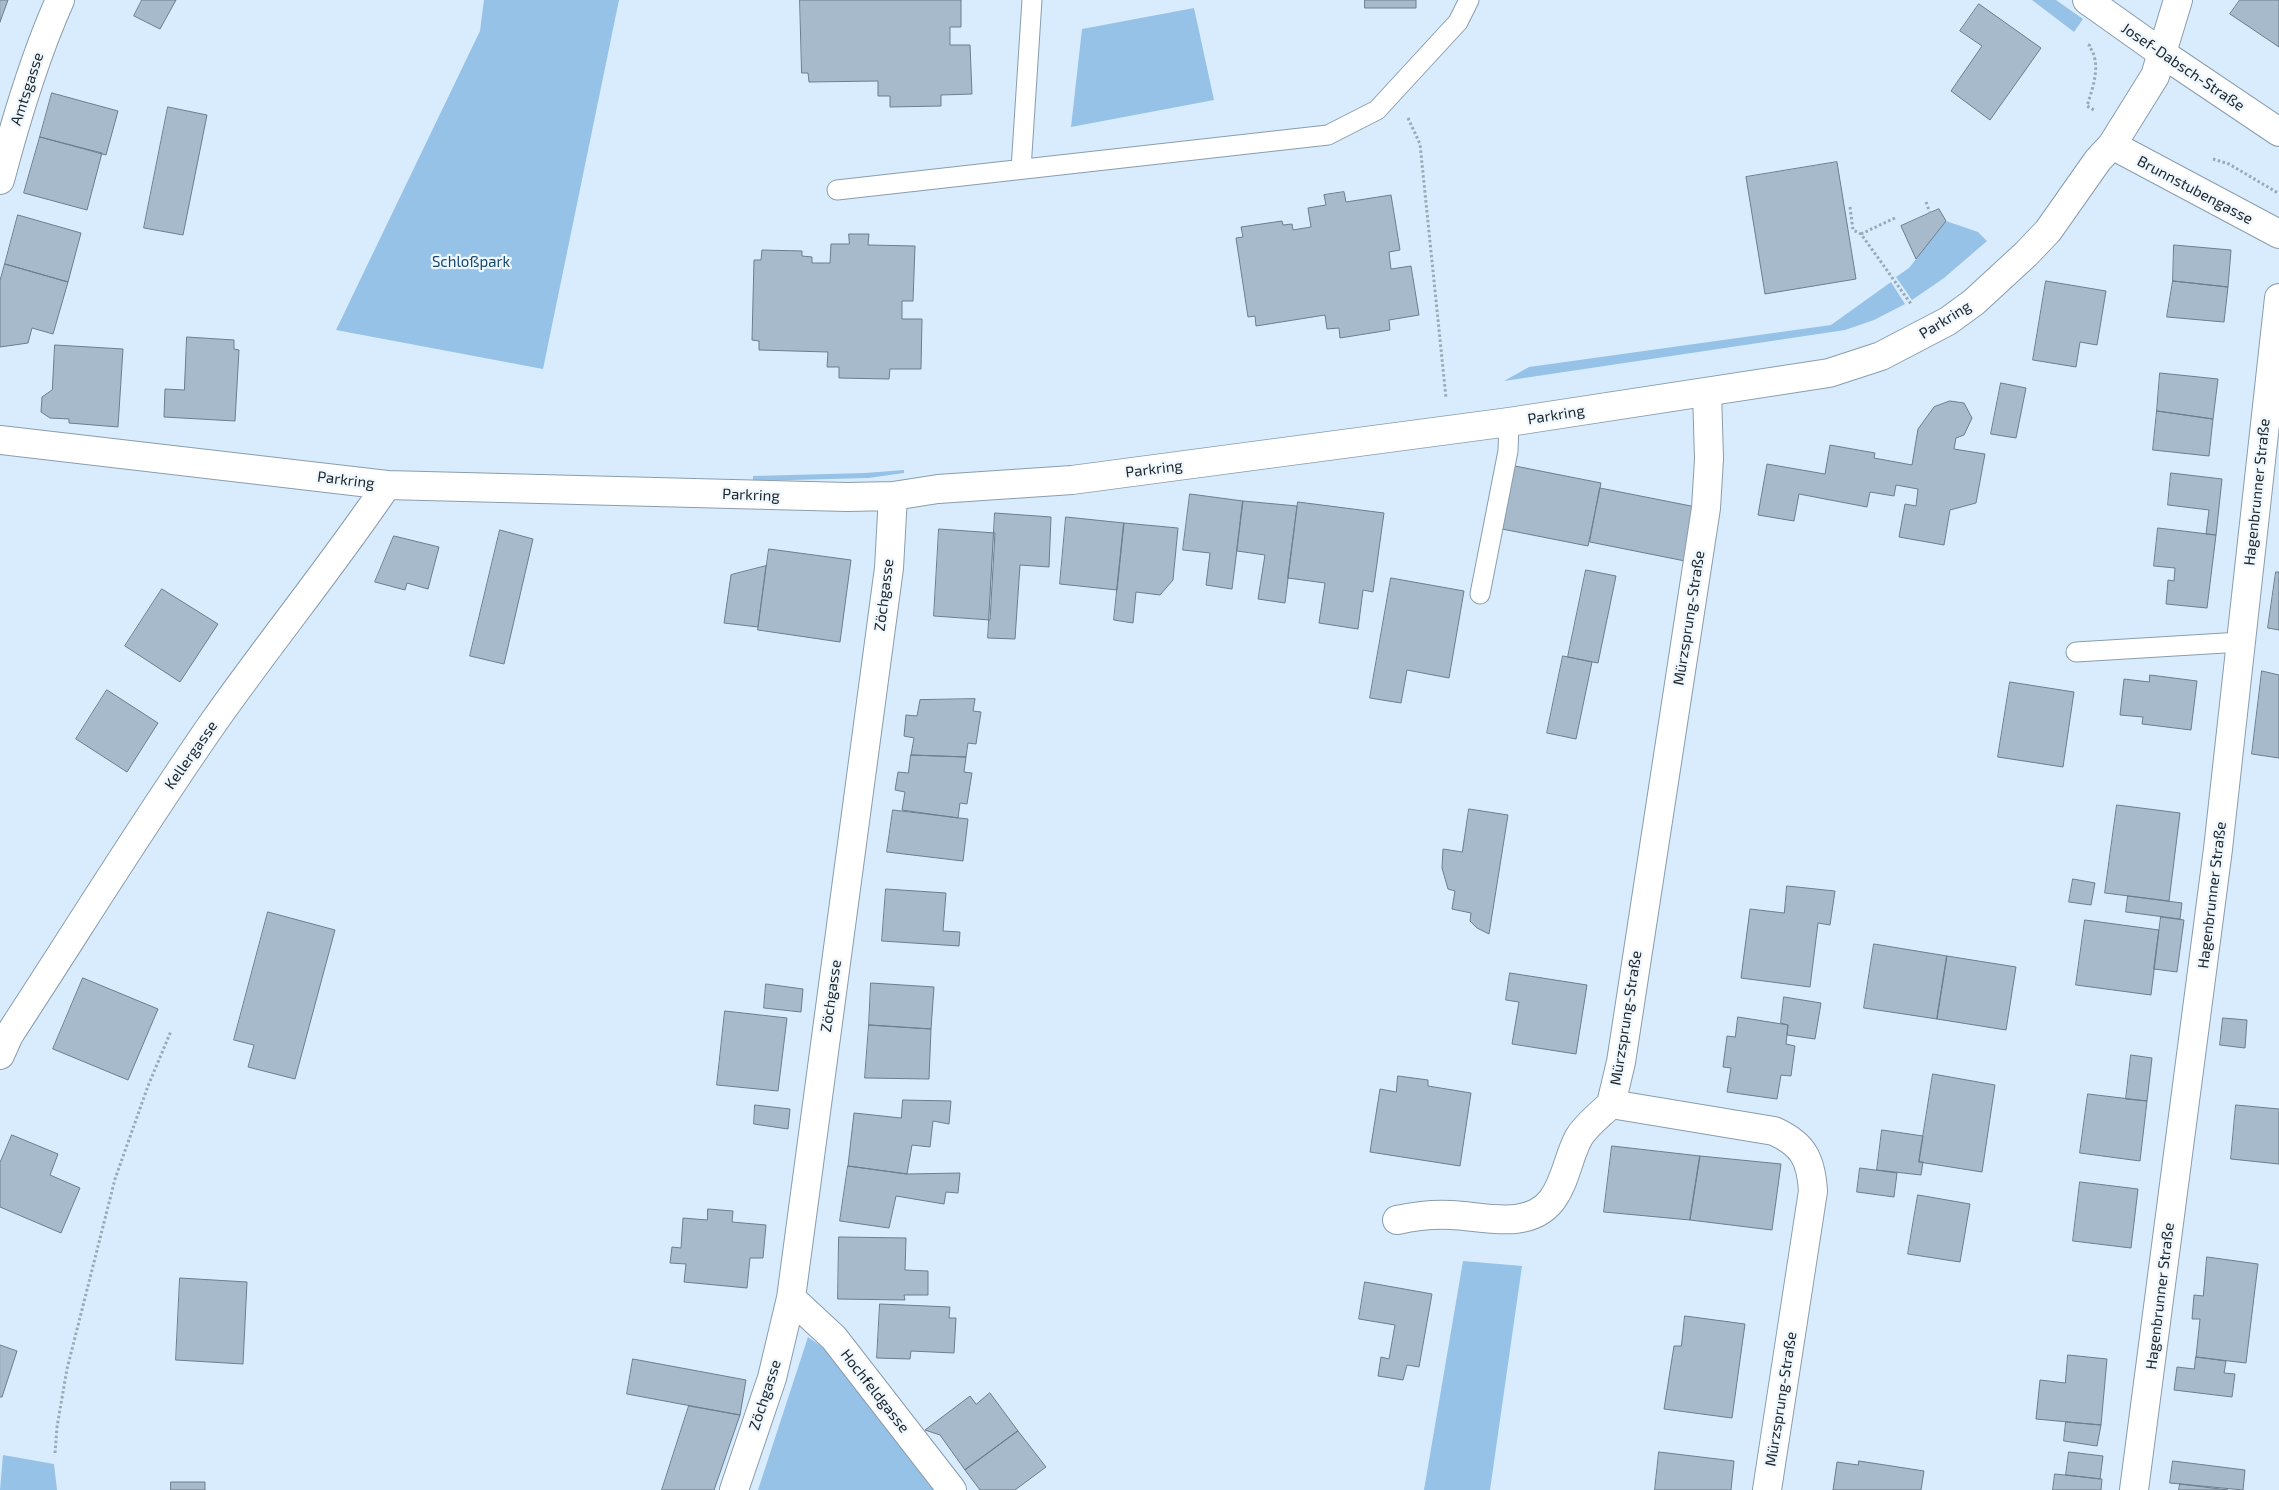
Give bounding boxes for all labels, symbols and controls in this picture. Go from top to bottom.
street label: Josef-Dabsch-Straße [2118,19,2248,115]
street label: Amtsgasse [7,50,47,128]
street label: Brunnstubengasse [2134,152,2256,228]
park label: Schloßpark [432,253,510,271]
street label: Parkring [1916,297,1974,343]
street label: Parkring [1526,402,1586,428]
street label: Hagenbrunner Straße [2240,418,2274,566]
street label: Parkring [1124,457,1184,481]
street label: Parkring [316,468,376,492]
street label: Parkring [722,485,780,505]
street label: Mürzsprung-Straße [1669,549,1709,687]
street label: Zöchgasse [871,558,897,632]
street label: Kellergasse [161,717,221,793]
street label: Hagenbrunner Straße [2194,821,2230,969]
street label: Mürzsprung-Straße [1606,949,1646,1087]
street label: Zöchgasse [817,959,845,1033]
street label: Hagenbrunner Straße [2142,1222,2178,1370]
street label: Mürzsprung-Straße [1761,1330,1801,1468]
street label: Hochfeldgasse [837,1346,913,1436]
street label: Zöchgasse [745,1358,785,1432]

